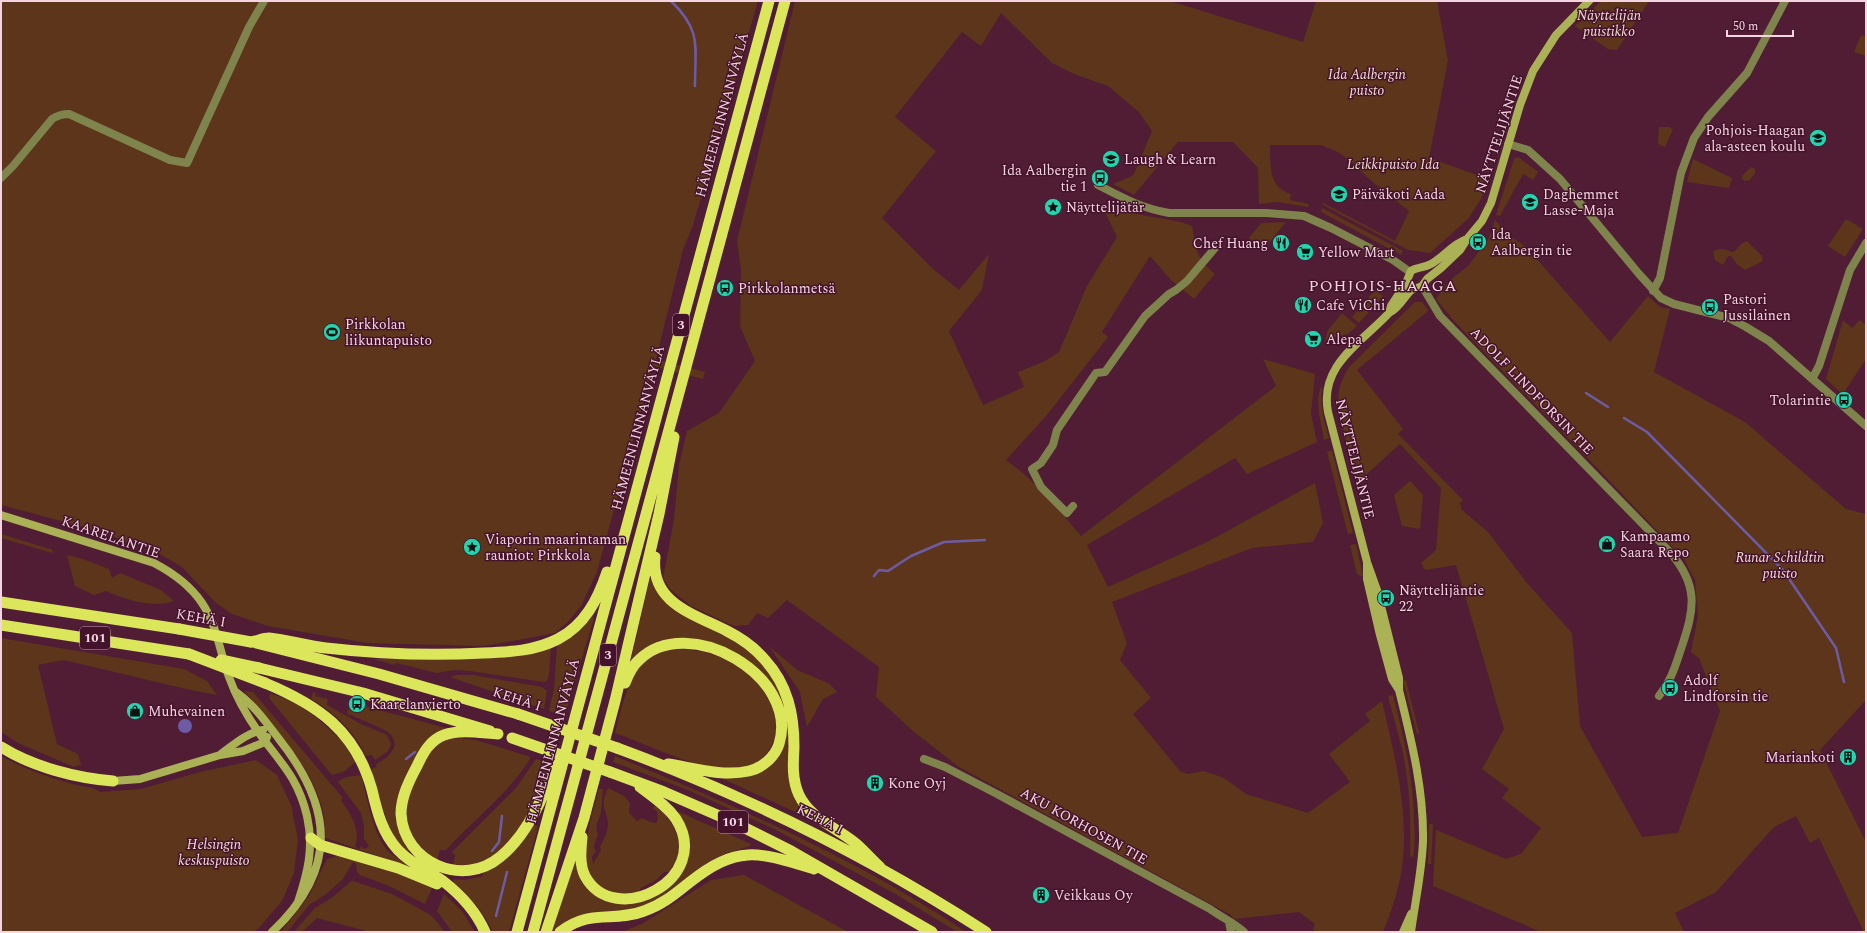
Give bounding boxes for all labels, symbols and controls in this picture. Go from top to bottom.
park label: Näyttelijän puistikko [1577,5,1642,42]
scale bar [1727,12,1793,38]
text: 50 m [1733,17,1758,36]
street label: HÄMEENLINNANVÄYLÄ [690,30,754,200]
park label: Ida Aalbergin puisto [1328,64,1406,101]
street label: NÄYTTELIJÄNTIE [1470,72,1528,196]
place label: Pohjois-Haagan ala-asteen koulu [1704,120,1805,157]
school or university icon: Pohjois-Haagan ala-asteen koulu [1808,128,1828,148]
school or university icon: Laugh & Learn [1101,149,1121,169]
place label: Laugh & Learn [1124,149,1216,170]
park label: Leikkipuisto Ida [1347,154,1439,175]
place label: Ida Aalbergin tie 1 [1002,160,1087,197]
bus stop icon: Ida Aalbergin tie 1 [1090,168,1110,188]
school or university icon: Päiväkoti Aada [1329,184,1349,204]
place label: Päiväkoti Aada [1352,184,1445,205]
place label: Daghemmet Lasse-Maja [1543,184,1619,221]
school or university icon: Daghemmet Lasse-Maja [1520,192,1540,212]
place icon: Näyttelijätär [1043,197,1063,217]
place label: Näyttelijätär [1066,197,1145,218]
place label: Ida Aalbergin tie [1491,224,1573,261]
bus stop icon: Ida Aalbergin tie [1468,232,1488,252]
place label: Chef Huang [1193,233,1268,254]
restaurant icon: Chef Huang [1271,233,1291,253]
supermarket icon: Yellow Mart [1295,242,1315,262]
place label: Yellow Mart [1318,242,1395,263]
district label: POHJOIS-HAAGA [1308,274,1458,298]
bus stop icon: Pirkkolanmetsä [715,278,735,298]
place label: Pirkkolanmetsä [738,278,836,299]
place label: Pastori Jussilainen [1723,289,1791,326]
restaurant icon: Cafe ViChi [1293,295,1313,315]
place label: Cafe ViChi [1316,295,1385,316]
bus stop icon: Pastori Jussilainen [1700,297,1720,317]
place label: Pirkkolan liikuntapuisto [345,314,432,351]
road number: 3 [673,314,689,336]
sports icon: Pirkkolan liikuntapuisto [322,322,342,342]
street label: ADOLF LINDFORSIN TIE [1465,322,1599,460]
supermarket icon: Alepa [1303,329,1323,349]
place label: Alepa [1326,329,1362,350]
street label: HÄMEENLINNANVÄYLÄ [606,343,670,513]
place label: Tolarintie [1770,390,1831,411]
bus stop icon: Tolarintie [1834,390,1854,410]
street label: NÄYTTELIJÄNTIE [1330,397,1380,521]
street label: KAARELANTIE [59,510,163,564]
place label: Kampaamo Saara Repo [1620,526,1690,563]
place label: Viaporin maarintaman rauniot: Pirkkola [485,529,626,566]
shop icon: Kampaamo Saara Repo [1597,534,1617,554]
place icon: Viaporin maarintaman rauniot: Pirkkola [462,537,482,557]
park label: Runar Schildtin puisto [1735,547,1825,584]
place label: Näyttelijäntie 22 [1399,580,1484,617]
bus stop icon: Näyttelijäntie 22 [1376,588,1396,608]
street label: KEHÄ I [175,603,227,633]
road number: 101 [80,627,110,649]
road number: 3 [600,644,616,666]
street label: HÄMEENLINNANVÄYLÄ [521,656,585,826]
place label: Adolf Lindforsin tie [1683,670,1769,707]
bus stop icon: Adolf Lindforsin tie [1660,678,1680,698]
street label: KEHÄ I [490,681,544,717]
bus stop icon: Kaarelanvierto [347,694,367,714]
place label: Kaarelanvierto [370,694,461,715]
shop icon: Muhevainen [125,701,145,721]
place label: Muhevainen [148,701,225,722]
place label: Mariankoti [1765,747,1835,768]
building icon: Mariankoti [1838,747,1858,767]
building icon: Kone Oyj [865,773,885,793]
place label: Kone Oyj [888,773,946,794]
street label: AKU KORHOSEN TIE [1016,782,1152,870]
street label: KEHÄ I [793,798,847,840]
road number: 101 [718,811,748,833]
park label: Helsingin keskuspuisto [178,834,250,871]
building icon: Veikkaus Oy [1031,885,1051,905]
place label: Veikkaus Oy [1054,885,1134,906]

